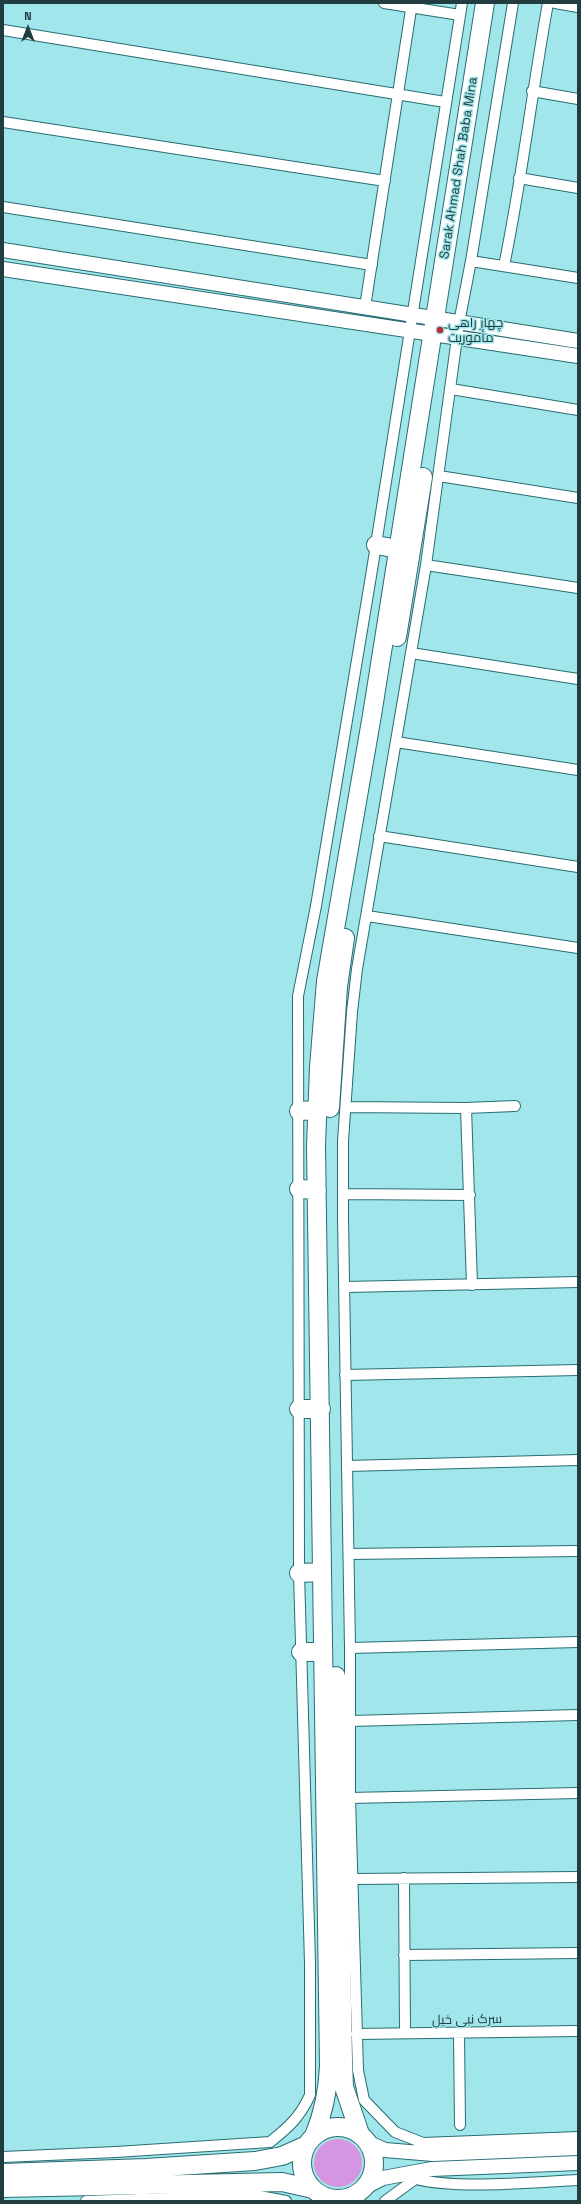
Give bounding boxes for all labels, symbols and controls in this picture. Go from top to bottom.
north arrow [8,8,48,48]
text: N [24,9,32,23]
street label: Sarak Ahmad Shah Baba Mina [437,76,481,260]
place label: چهار راهی مأموریت [448,315,503,346]
marker: چهار راهی مأموریت [435,325,445,335]
street label: سرک نبی خیل [432,2012,502,2028]

